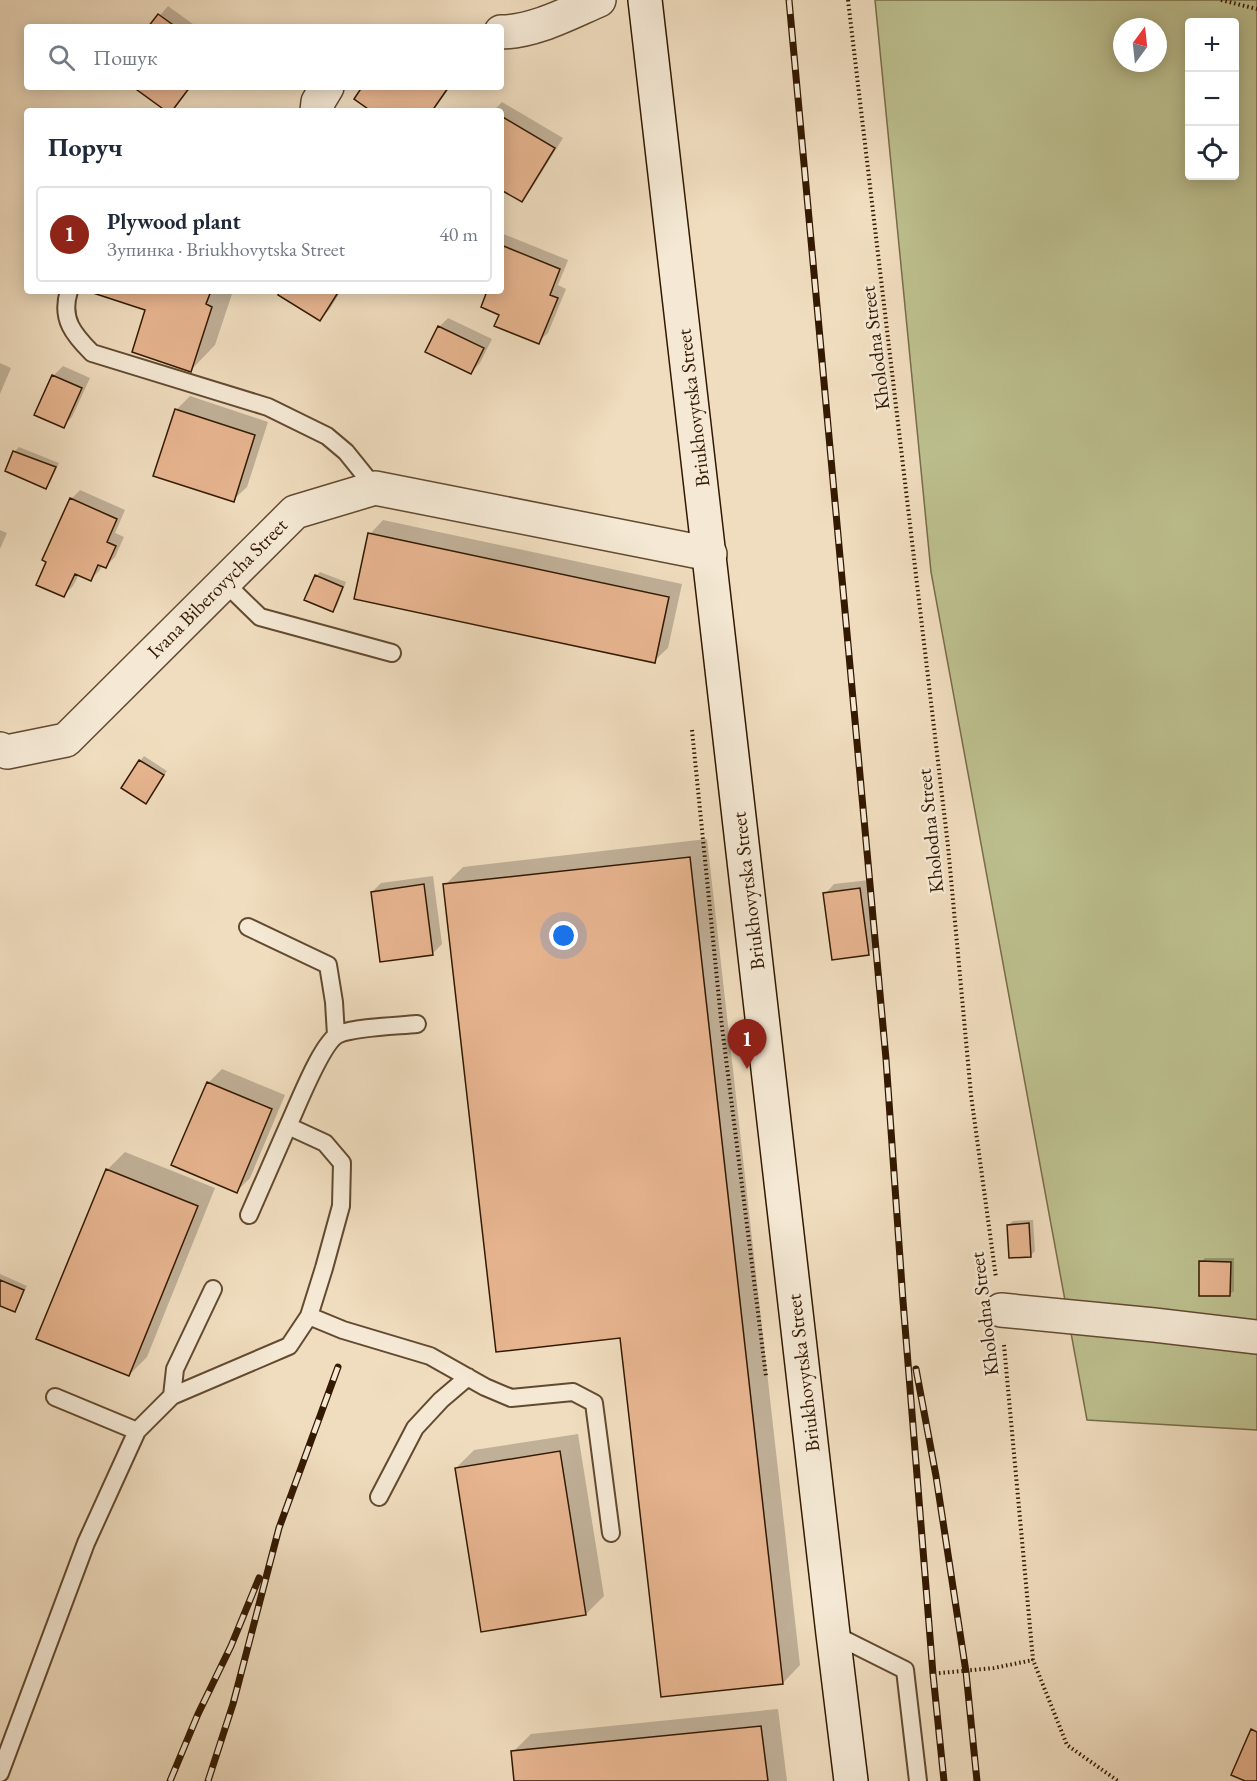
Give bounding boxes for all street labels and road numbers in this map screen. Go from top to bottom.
street label: Kholodna Street [854,284,896,412]
street label: Briukhovytska Street [670,327,716,488]
street label: Ivana Biberovycha Street [141,512,293,664]
street label: Kholodna Street [910,767,949,894]
street label: Briukhovytska Street [725,810,771,971]
street label: Kholodna Street [963,1250,1005,1378]
street label: Briukhovytska Street [780,1292,826,1453]

